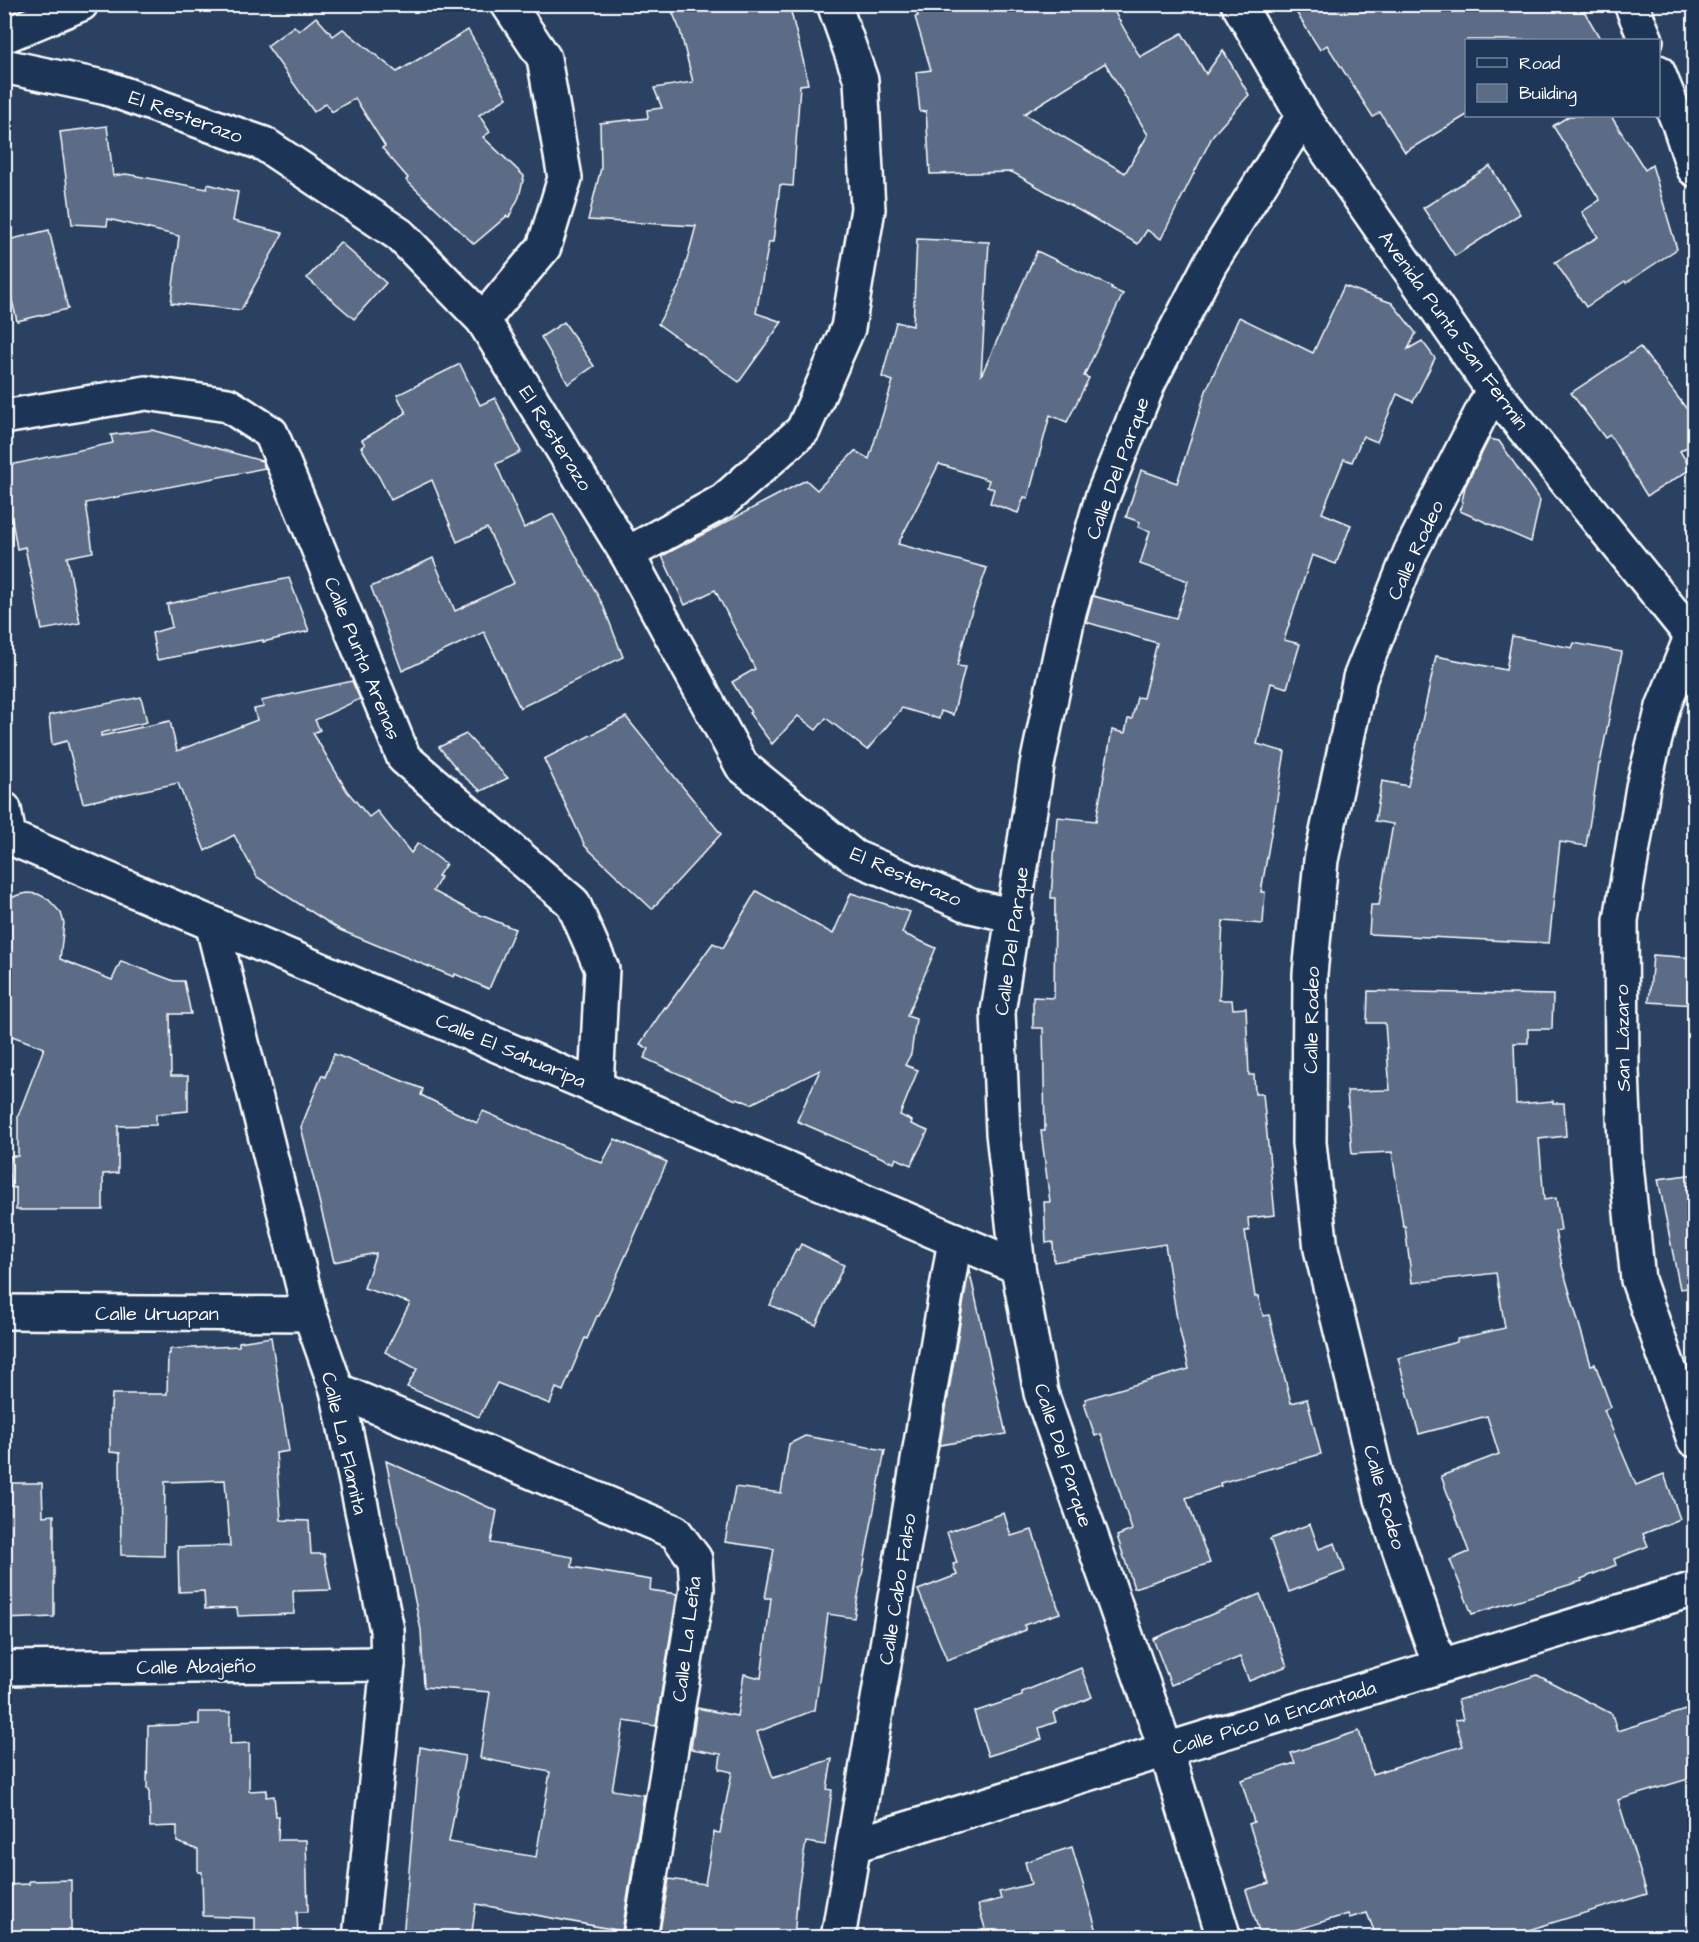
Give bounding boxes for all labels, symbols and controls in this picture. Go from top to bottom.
legend [1465,39,1660,117]
text: Road [1519,51,1560,76]
text: Building [1519,81,1577,107]
street label: El Resterazo [125,83,247,151]
street label: Avenida Punta San Fermin [1371,225,1535,436]
street label: El Resterazo [512,380,599,497]
street label: Calle Del Parque [1079,393,1157,543]
street label: Calle Rodeo [1381,496,1451,605]
street label: Calle Punta Arenas [317,573,408,744]
street label: El Resterazo [845,840,966,914]
street label: Calle Del Parque [988,865,1036,1017]
street label: Calle Rodeo [1297,966,1327,1074]
street label: San Lázaro [1608,984,1638,1092]
street label: Calle El Sahuaripa [431,1007,590,1095]
street label: Calle Uruapan [95,1300,219,1328]
street label: Calle La Flamita [314,1369,374,1517]
street label: Calle Del Parque [1027,1380,1100,1531]
street label: Calle Rodeo [1356,1442,1412,1553]
street label: Calle Cabo Falso [872,1512,924,1667]
street label: Calle La Leña [665,1575,709,1704]
street label: Calle Abajeño [136,1652,256,1682]
street label: Calle Pico la Encantada [1169,1674,1380,1762]

